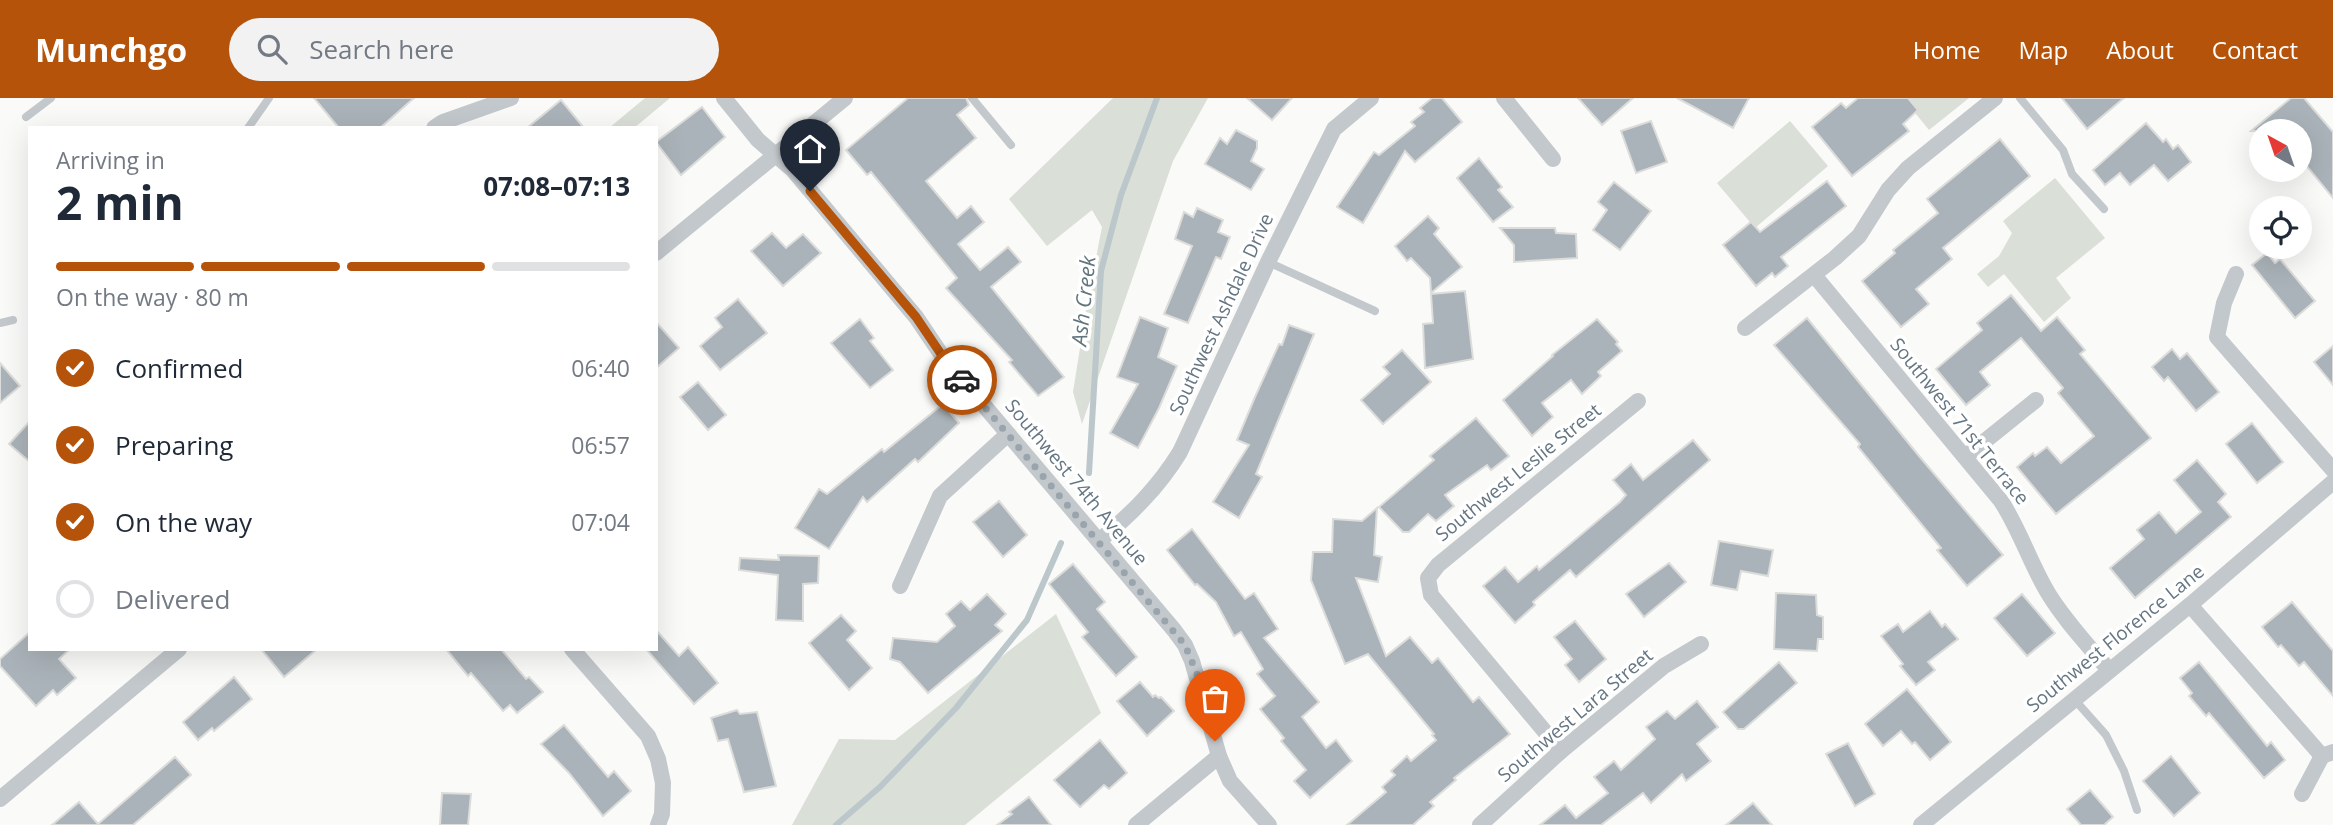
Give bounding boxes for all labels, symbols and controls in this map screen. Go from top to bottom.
search box [229,18,719,81]
text: Munchgo [35,27,187,72]
icon: search [253,30,291,68]
text: Search here [309,31,454,67]
text: Home [1913,33,1981,66]
text: Map [2019,33,2068,66]
text: About [2106,33,2174,66]
text: Contact [2212,33,2298,66]
pin [780,119,840,191]
north arrow [2249,119,2312,182]
map controls [2249,119,2312,259]
icon: home [791,130,829,168]
text: Arriving in [56,144,165,176]
text: 07:08–07:13 [483,168,630,204]
text: 2 min [56,171,184,233]
button: locate [2249,196,2312,259]
street label: Southwest Ashdale Drive [1163,209,1279,419]
water label: Ash Creek [1064,254,1102,349]
text: On the way · 80 m [56,281,249,313]
street label: Southwest 71st Terrace [1885,332,2035,510]
courier [927,345,997,415]
icon: check [56,349,94,387]
text: Confirmed [115,350,243,386]
text: 06:40 [571,352,630,384]
icon: car [943,361,981,399]
street label: Southwest 74th Avenue [1000,393,1154,571]
street label: Southwest Leslie Street [1430,397,1606,547]
icon: check [56,426,94,464]
text: Preparing [115,427,233,463]
text: 06:57 [571,429,630,461]
icon: check [56,503,94,541]
text: On the way [115,504,252,540]
text: 07:04 [571,506,630,538]
street label: Southwest Florence Lane [2021,558,2209,718]
text: Delivered [115,581,230,617]
street label: Southwest Lara Street [1492,642,1658,788]
pin [1185,669,1245,741]
icon: bag [1196,680,1234,718]

